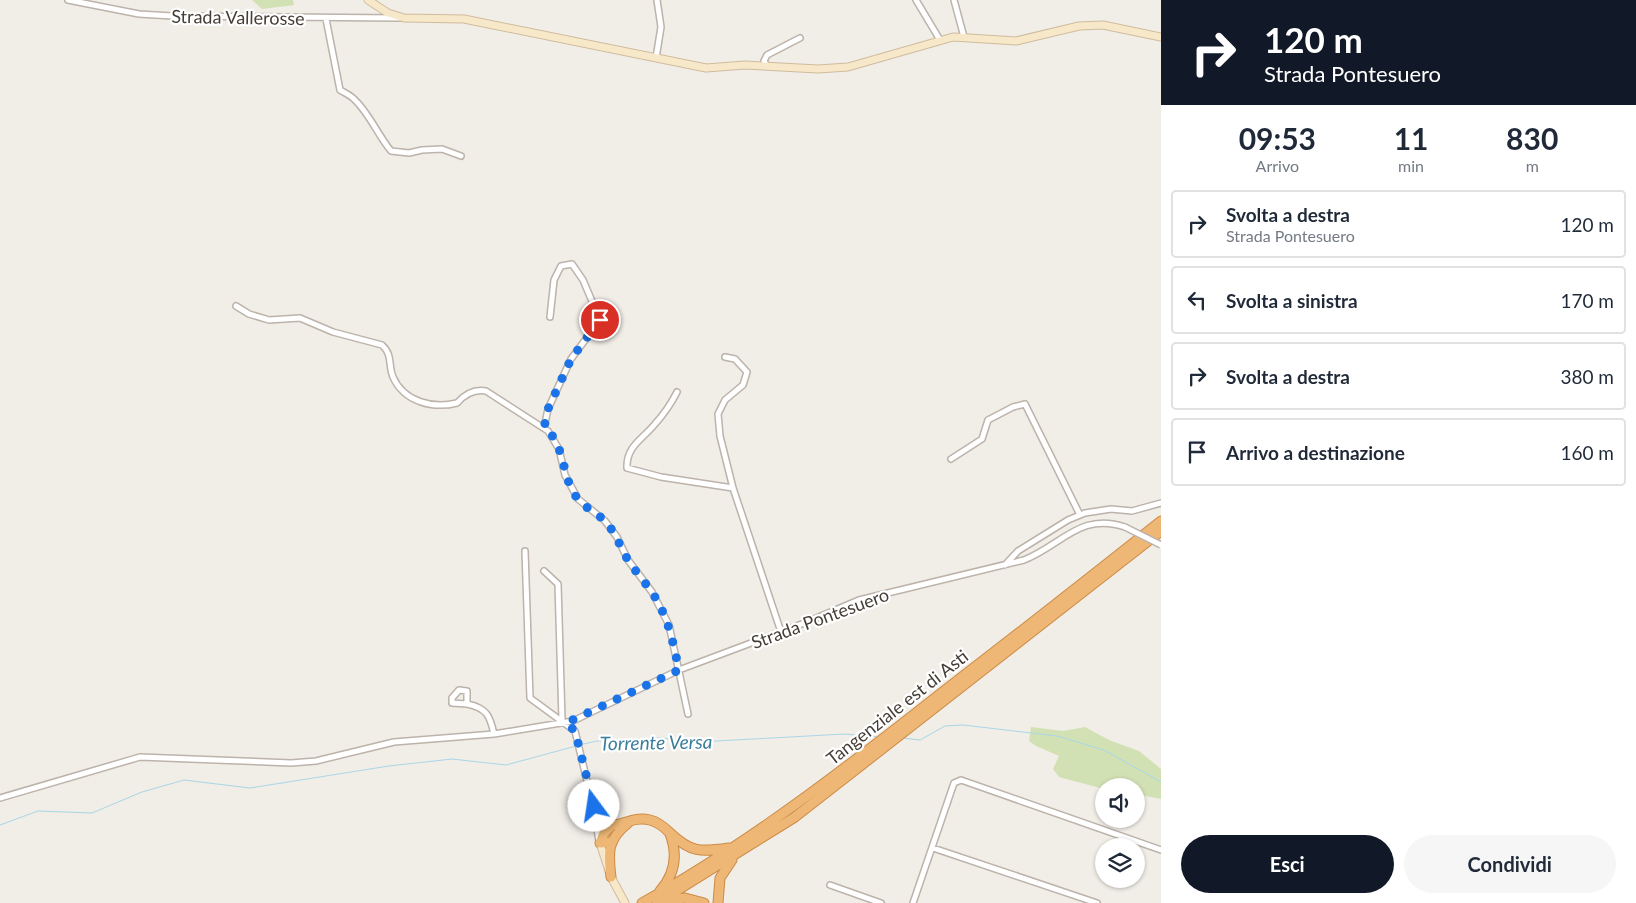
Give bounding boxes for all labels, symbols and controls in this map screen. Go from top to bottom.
street label: Strada Vallerosse [171,5,305,29]
text: 120 m [1264,18,1363,60]
icon: right [1181,20,1246,85]
text: Strada Pontesuero [1264,60,1441,87]
text: 09:53 [1239,120,1316,156]
text: 11 [1394,120,1428,156]
text: 830 [1506,120,1558,156]
text: Arrivo [1256,156,1299,175]
text: min [1398,156,1424,175]
text: m [1526,156,1539,175]
text: Svolta a destra [1226,203,1350,226]
icon: right [1183,210,1211,238]
text: 120 m [1560,213,1614,236]
text: Strada Pontesuero [1226,226,1355,245]
icon: left [1183,286,1211,314]
text: Svolta a sinistra [1226,289,1358,312]
text: 170 m [1560,289,1614,312]
pin [579,299,621,341]
icon: arrive [586,306,614,334]
icon: right [1183,362,1211,390]
text: Svolta a destra [1226,365,1350,388]
text: 380 m [1560,365,1614,388]
icon: arrive [1183,438,1211,466]
text: Arrivo a destinazione [1226,441,1405,464]
text: 160 m [1560,441,1614,464]
street label: Strada Pontesuero [748,583,892,653]
street label: Tangenziale est di Asti [822,645,972,769]
water label: Torrente Versa [599,730,713,754]
map controls [1095,778,1145,888]
button: sound [1095,778,1145,828]
position arrow [567,779,619,831]
button: Esci [1181,835,1394,893]
button: Condividi [1404,835,1616,893]
button: layers [1095,838,1145,888]

